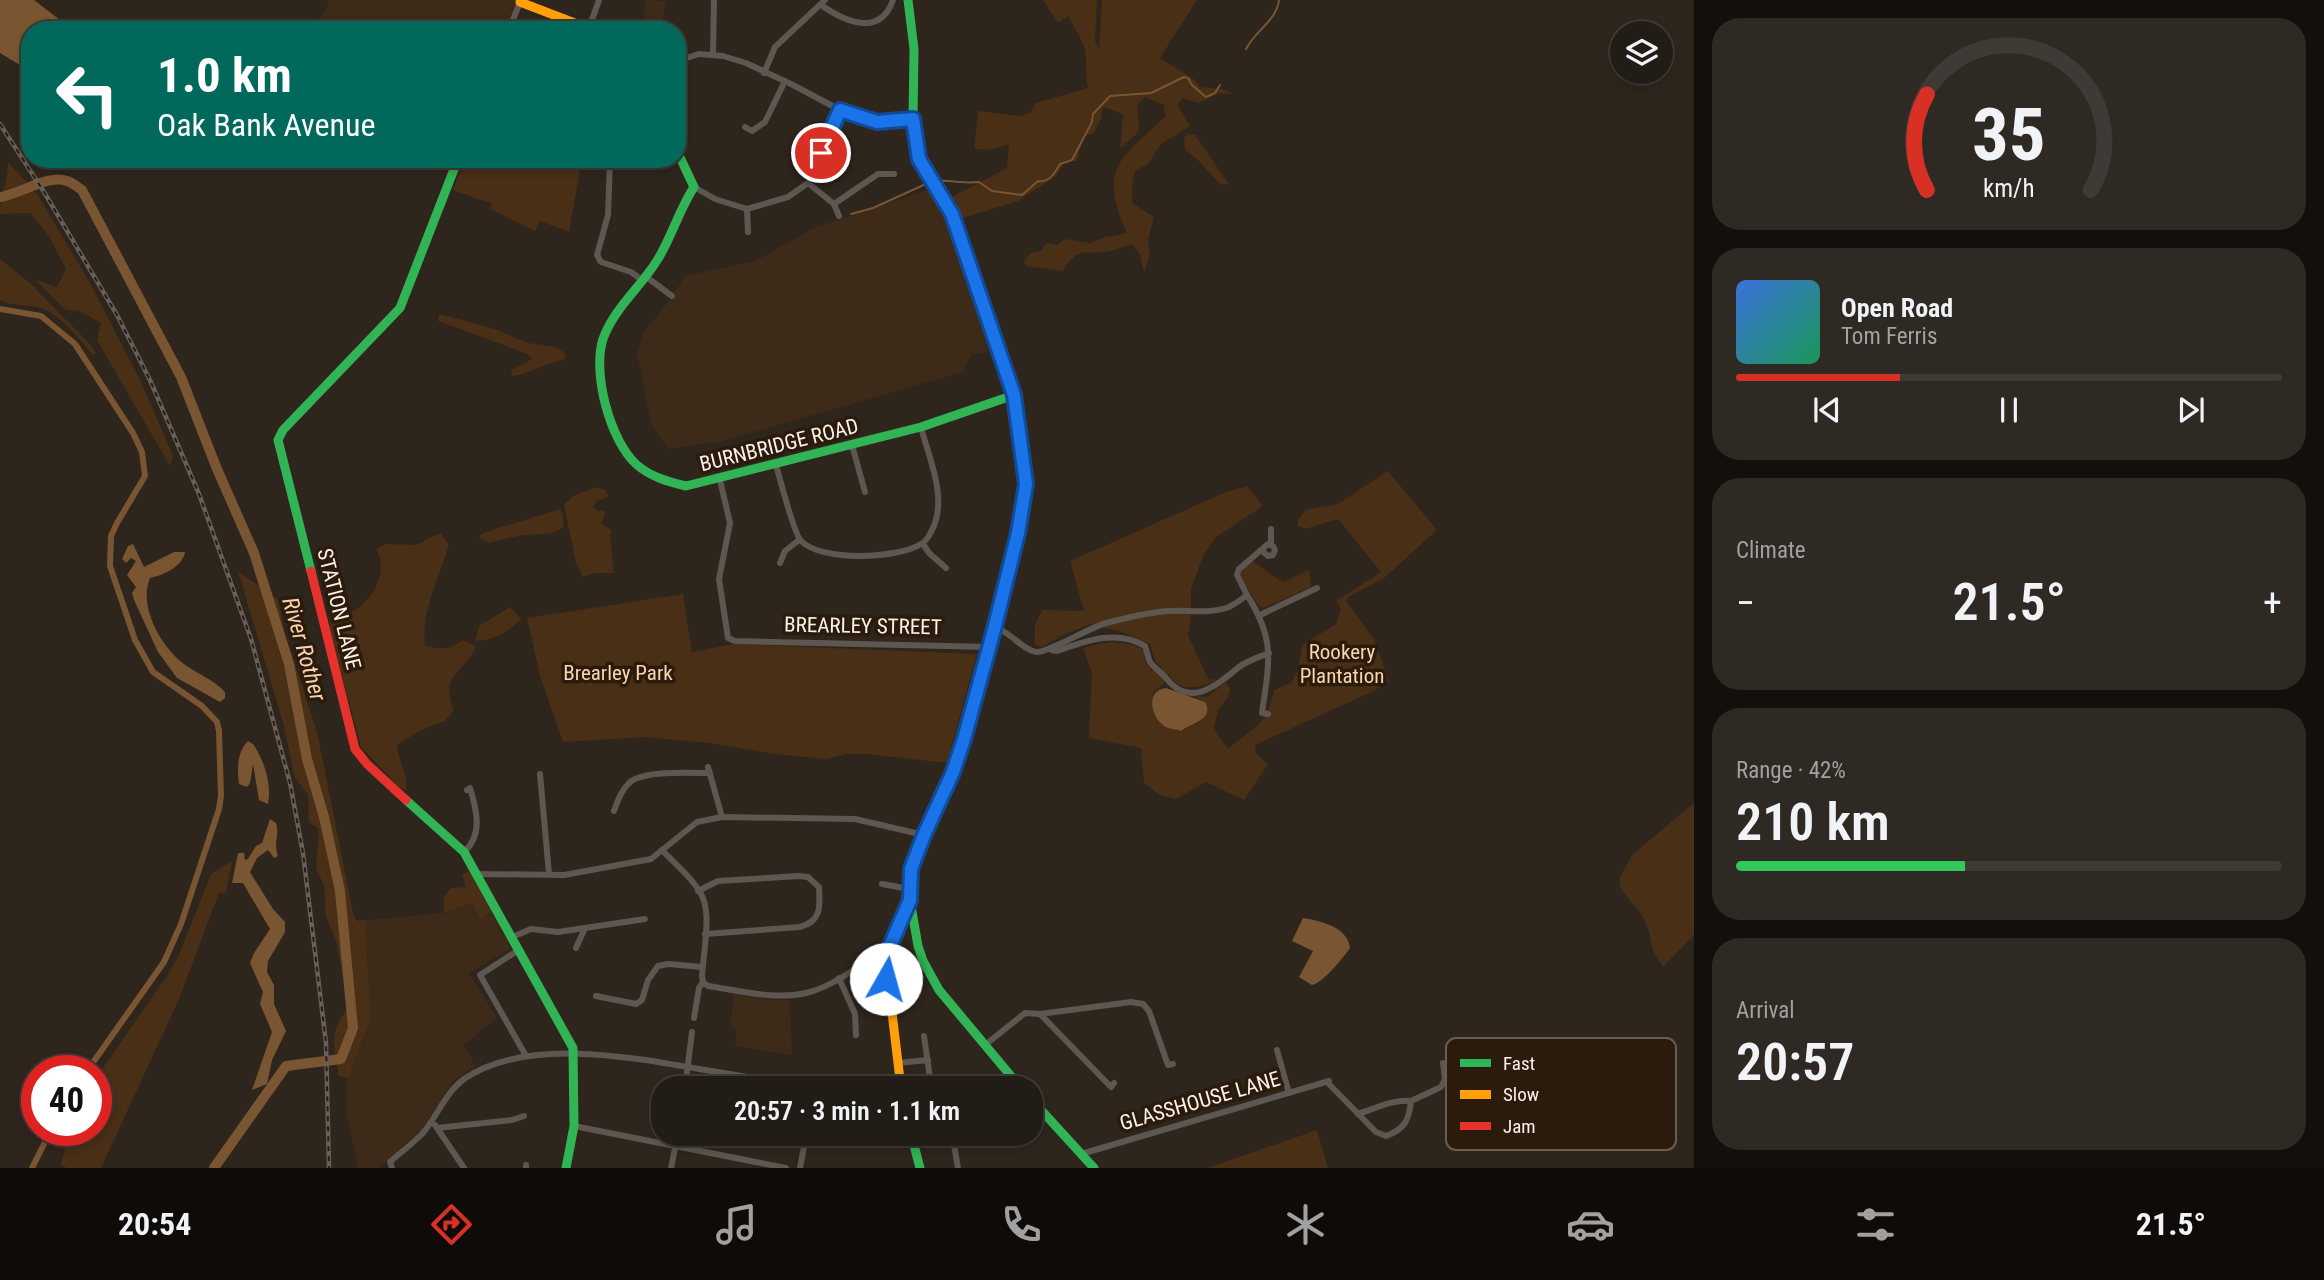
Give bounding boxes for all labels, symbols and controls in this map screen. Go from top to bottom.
map controls [1610,21,1673,84]
button: layers [1610,21,1673,84]
text: 1.0 km [157,47,292,104]
icon: left [42,49,133,140]
text: 35 [1972,92,2046,178]
text: Oak Bank Avenue [157,106,376,144]
pin [791,123,851,183]
icon: arrive [802,134,840,172]
text: km/h [1983,174,2035,203]
text: Open Road [1841,293,1953,323]
text: Tom Ferris [1841,323,1937,350]
icon: previous [1808,391,1846,429]
icon: pause [1990,391,2028,429]
icon: next [2172,391,2210,429]
street label: BURNBRIDGE ROAD [697,414,861,476]
text: Climate [1736,537,1806,564]
street label: STATION LANE [312,546,366,672]
text: 21.5° [1952,572,2066,633]
text: − [1736,581,1755,625]
text: + [2263,581,2282,625]
water label: River Rother [276,594,332,705]
street label: BREARLEY STREET [784,613,942,639]
park label: Rookery Plantation [1300,640,1384,688]
park label: Brearley Park [563,661,673,685]
text: Range · 42% [1736,757,1846,784]
text: 210 km [1736,792,1890,853]
position arrow [849,942,923,1016]
text: Arrival [1736,997,1795,1024]
text: 20:57 [1736,1032,1854,1093]
legend [1446,1038,1676,1150]
text: Fast [1503,1052,1535,1075]
speed limit sign: 40 [21,1055,112,1146]
street label: GLASSHOUSE LANE [1117,1067,1283,1135]
text: Slow [1503,1083,1539,1106]
text: 20:57 · 3 min · 1.1 km [734,1096,960,1126]
text: Jam [1503,1115,1536,1138]
icon: directions [427,1200,476,1249]
icon: music [712,1200,761,1249]
icon: phone [997,1200,1046,1249]
icon: climate [1281,1200,1330,1249]
icon: car [1566,1200,1615,1249]
icon: filters [1851,1200,1900,1249]
text: 20:54 [118,1205,191,1243]
text: 21.5° [2136,1205,2206,1243]

